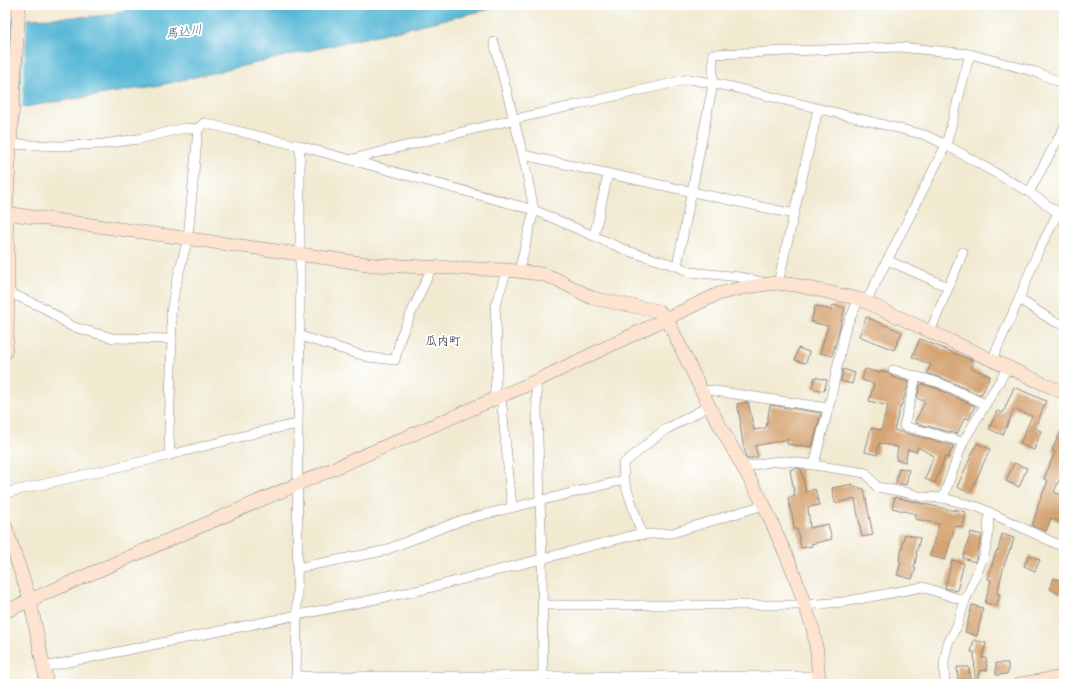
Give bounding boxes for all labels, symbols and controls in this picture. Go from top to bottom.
water label: 馬込川 [165,20,203,44]
district label: 瓜内町 [425,332,461,351]

